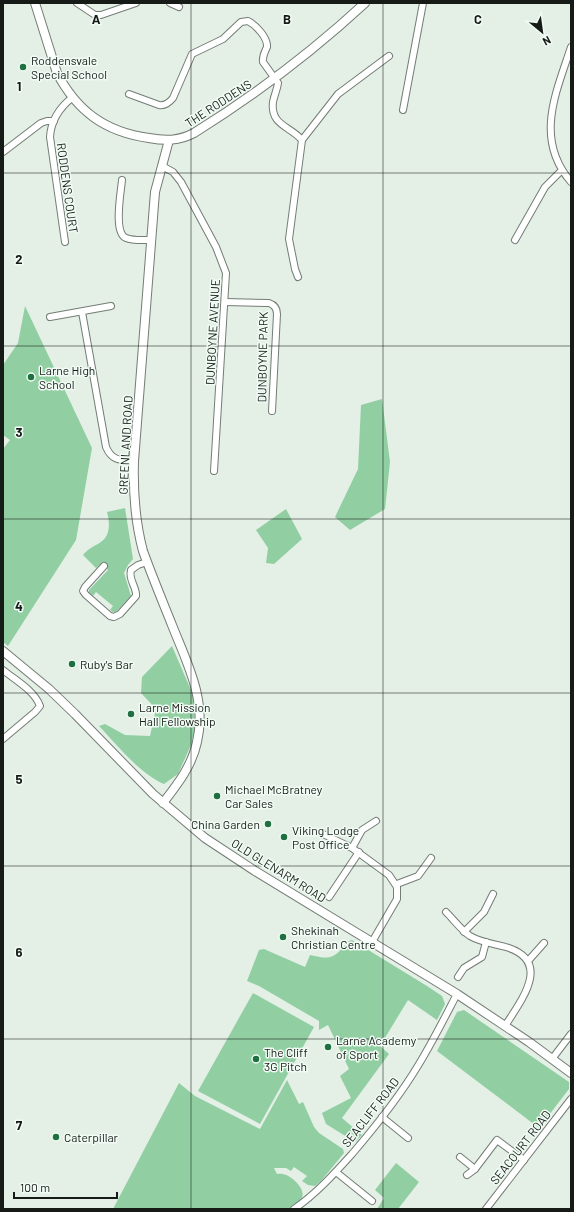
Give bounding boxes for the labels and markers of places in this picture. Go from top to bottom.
place label: Roddensvale Special School [31,53,107,81]
marker: Roddensvale Special School [18,62,28,72]
place label: Larne High School [39,363,95,391]
marker: Larne High School [26,372,36,382]
place label: Ruby's Bar [80,657,134,671]
marker: Ruby's Bar [67,659,77,669]
place label: Larne Mission Hall Fellowship [139,700,216,728]
marker: Larne Mission Hall Fellowship [126,709,136,719]
place label: Michael McBratney Car Sales [225,782,323,810]
marker: Michael McBratney Car Sales [212,791,222,801]
place label: China Garden [191,817,260,831]
marker: China Garden [263,819,273,829]
place label: Viking Lodge Post Office [292,823,359,851]
marker: Viking Lodge Post Office [279,832,289,842]
place label: Shekinah Christian Centre [291,923,376,951]
marker: Shekinah Christian Centre [278,932,288,942]
place label: Larne Academy of Sport [336,1033,417,1061]
marker: Larne Academy of Sport [323,1042,333,1052]
place label: The Cliff 3G Pitch [264,1045,308,1073]
marker: The Cliff 3G Pitch [251,1054,261,1064]
place label: Caterpillar [64,1130,119,1144]
marker: Caterpillar [51,1132,61,1142]

